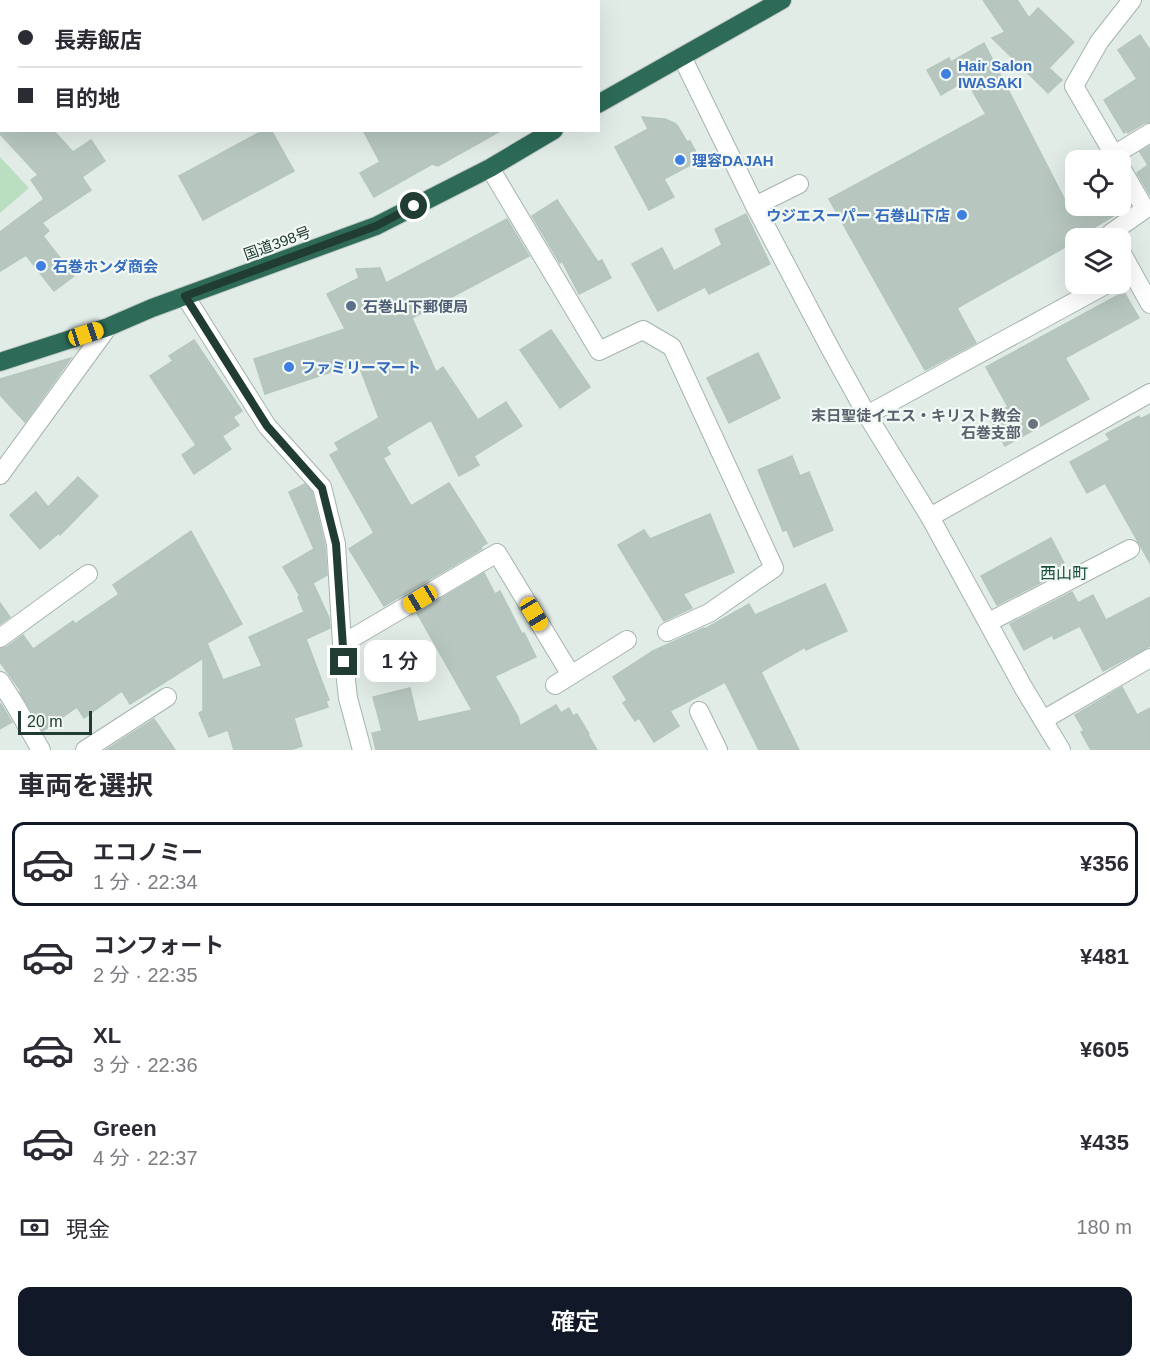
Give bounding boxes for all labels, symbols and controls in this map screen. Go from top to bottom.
text: 長寿飯店 [54,28,142,53]
place label: Hair Salon IWASAKI [958,57,1032,91]
marker: Hair Salon IWASAKI [939,67,953,81]
text: 目的地 [54,86,120,111]
map controls [1065,150,1131,294]
button: locate [1065,150,1131,216]
place label: 理容DAJAH [692,152,774,169]
marker: 理容DAJAH [673,153,687,167]
route start [400,192,427,219]
place label: ウジエスーパー 石巻山下店 [766,207,950,224]
marker: ウジエスーパー 石巻山下店 [955,208,969,222]
street label: 国道398号 [241,223,313,263]
button: layers [1065,228,1131,294]
place label: 石巻ホンダ商会 [53,258,158,275]
marker: 石巻ホンダ商会 [34,259,48,273]
place label: 石巻山下郵便局 [363,298,468,315]
marker: 石巻山下郵便局 [344,299,358,313]
car [66,320,106,348]
place label: ファミリーマート [301,359,421,376]
marker: ファミリーマート [282,360,296,374]
place label: 末日聖徒イエス・キリスト教会 石巻支部 [811,407,1021,441]
marker: 末日聖徒イエス・キリスト教会 石巻支部 [1026,417,1040,431]
district label: 西山町 [1040,565,1088,582]
car [400,582,440,616]
car [517,594,551,634]
callout: 1 分 [365,641,437,683]
route end [330,648,357,675]
text: 1 分 [382,650,418,672]
scale bar [18,708,92,736]
text: 20 m [27,713,63,730]
text: 車両を選択 [18,771,153,801]
icon: car [21,837,75,891]
text: エコノミー [93,840,203,865]
text: ¥356 [1080,851,1129,876]
text: 1 分 · 22:34 [93,871,198,893]
icon: car [21,930,75,984]
text: コンフォート [93,933,224,958]
text: ¥481 [1080,944,1129,969]
text: 2 分 · 22:35 [93,964,198,986]
icon: car [21,1023,75,1077]
text: XL [93,1023,121,1048]
text: ¥605 [1080,1037,1129,1062]
text: 3 分 · 22:36 [93,1054,198,1076]
icon: car [21,1116,75,1170]
text: Green [93,1116,157,1141]
text: ¥435 [1080,1130,1129,1155]
text: 4 分 · 22:37 [93,1147,198,1169]
icon: cash [18,1211,51,1244]
text: 180 m [1076,1216,1132,1238]
text: 現金 [66,1217,110,1242]
button: 確定 [18,1287,1132,1356]

